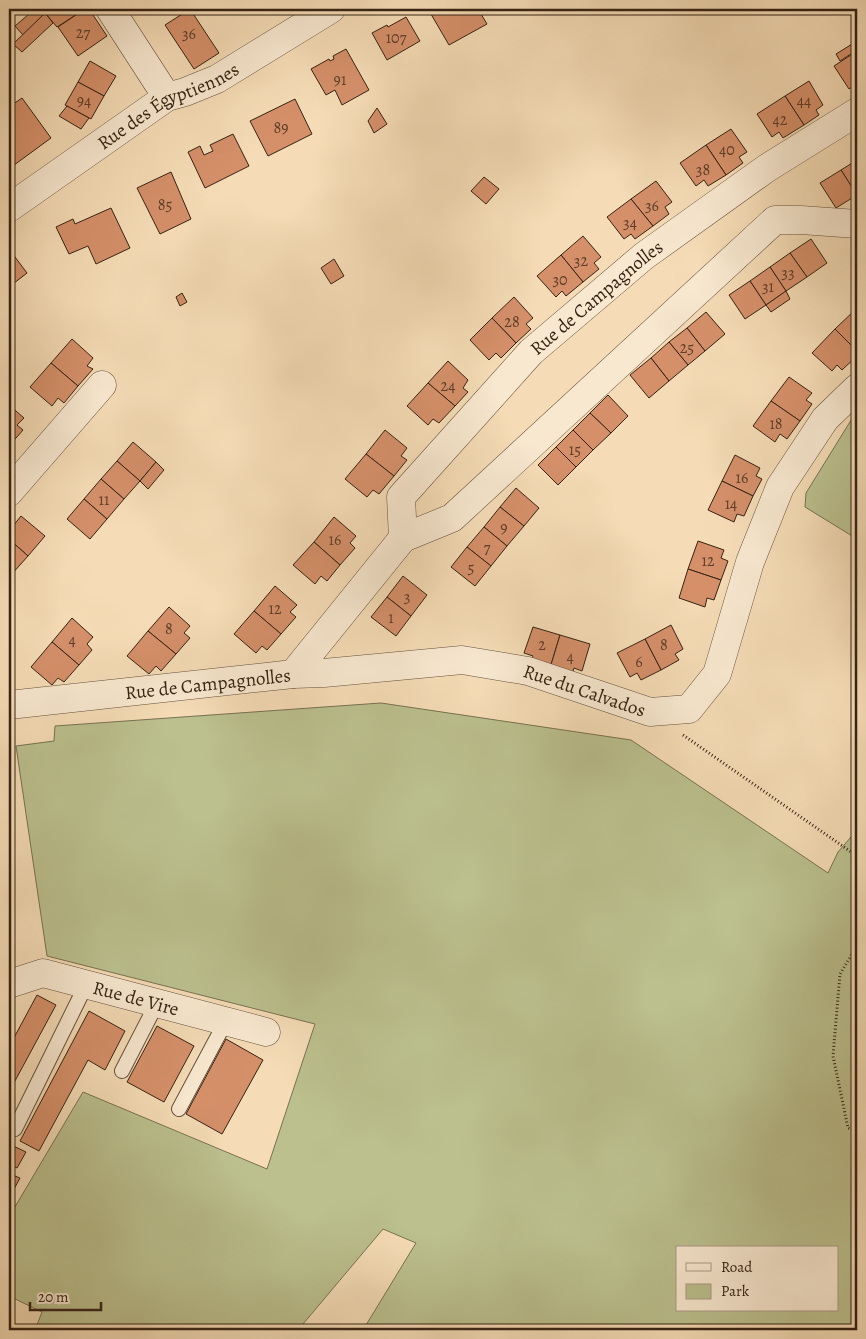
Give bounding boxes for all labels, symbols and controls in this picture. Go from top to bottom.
house number: 27 [76,22,90,44]
house number: 36 [182,23,196,45]
house number: 107 [386,27,407,49]
street label: Rue des Égyptiennes [92,57,244,156]
house number: 91 [334,69,347,91]
house number: 94 [77,90,91,112]
house number: 44 [797,90,811,112]
house number: 42 [773,109,788,131]
house number: 89 [273,117,289,139]
house number: 40 [719,139,735,161]
house number: 38 [696,159,710,181]
house number: 85 [158,194,172,216]
house number: 36 [645,195,659,217]
house number: 34 [623,212,637,234]
street label: Rue de Campagnolles [525,234,669,361]
house number: 32 [574,250,589,272]
house number: 33 [781,262,795,284]
house number: 30 [552,269,568,291]
house number: 31 [762,276,775,298]
house number: 28 [504,311,520,333]
house number: 25 [680,337,694,359]
house number: 24 [441,375,455,397]
house number: 18 [769,413,783,435]
house number: 15 [569,439,581,461]
house number: 16 [736,467,748,489]
house number: 11 [99,489,110,511]
house number: 14 [725,493,737,515]
house number: 9 [500,517,508,539]
house number: 16 [329,529,341,551]
house number: 7 [484,537,491,559]
house number: 12 [701,550,715,572]
house number: 5 [468,557,475,579]
house number: 3 [404,586,410,608]
house number: 12 [268,598,282,620]
house number: 1 [388,607,394,629]
house number: 8 [165,618,173,640]
house number: 4 [68,629,76,651]
house number: 2 [538,634,546,656]
house number: 8 [660,634,668,656]
house number: 4 [566,646,574,668]
house number: 6 [635,651,643,673]
street label: Rue du Calvados [520,658,649,724]
street label: Rue de Campagnolles [124,662,292,706]
street label: Rue de Vire [90,975,182,1022]
legend [676,1246,838,1312]
text: Road [721,1257,753,1277]
scale bar [30,1279,101,1311]
text: Park [721,1281,750,1301]
text: 20 m [38,1287,69,1307]

